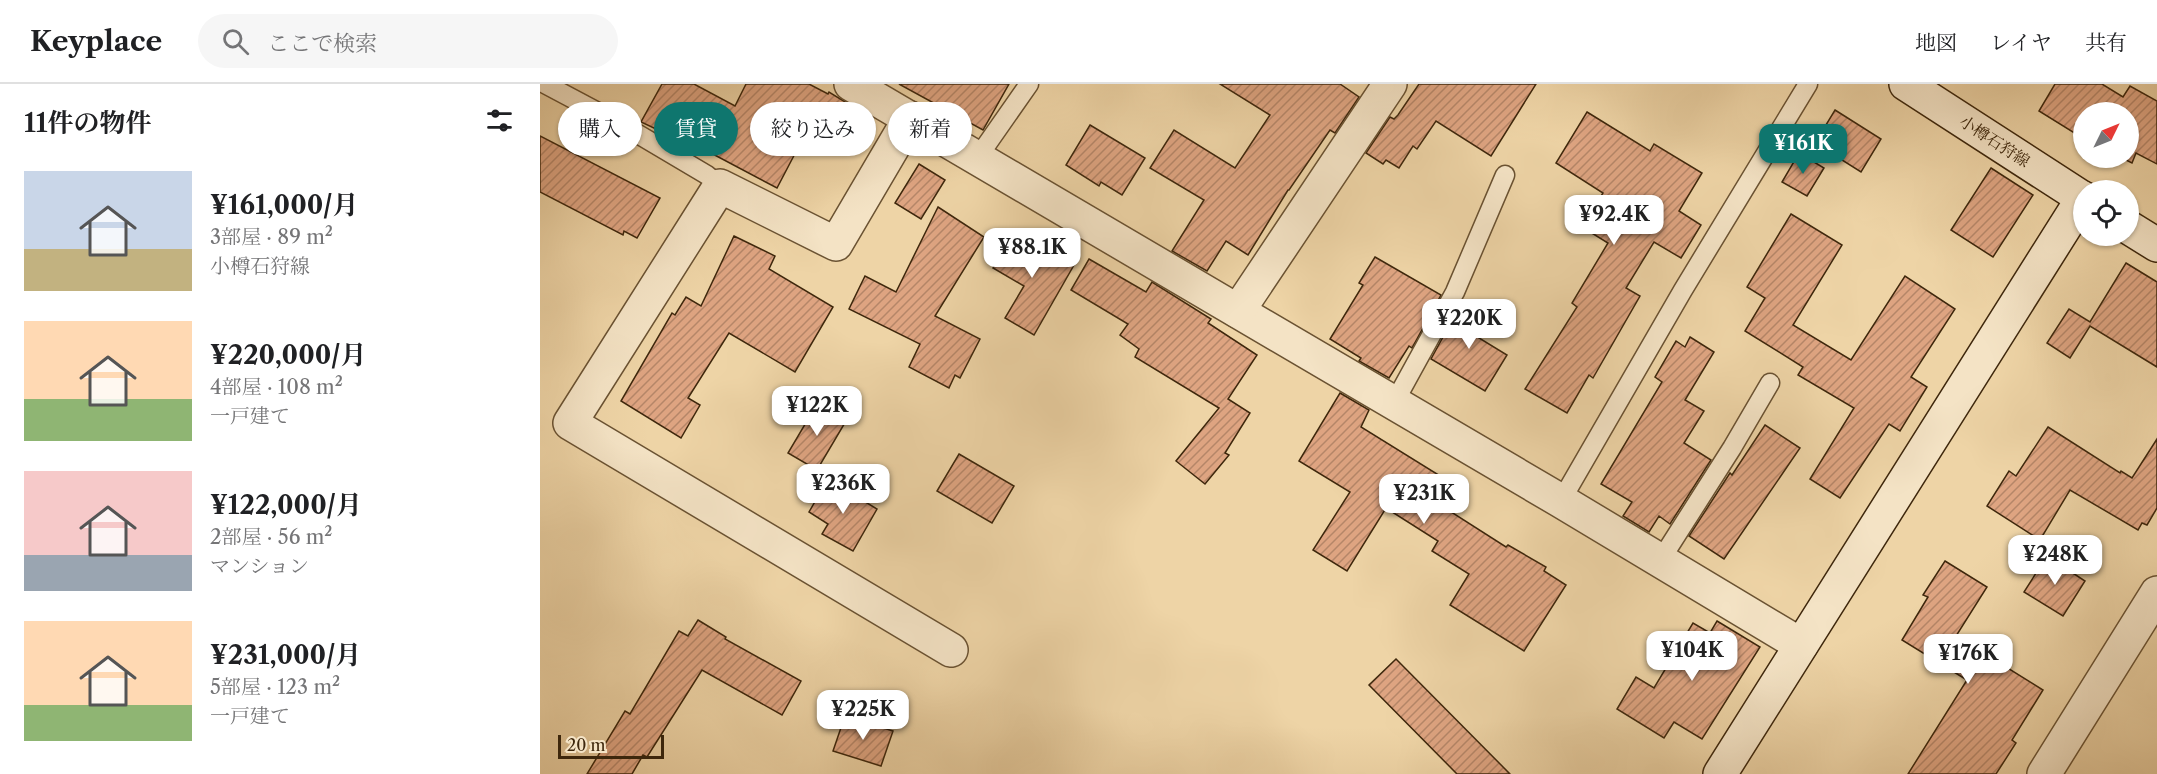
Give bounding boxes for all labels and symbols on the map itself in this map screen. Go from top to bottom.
north arrow [2073,102,2139,168]
street label: 小樽石狩線 [1956,111,2034,171]
pin: ¥161K [1761,124,1845,175]
pin: ¥92.4K [1565,195,1663,246]
pin: ¥88.1K [983,228,1081,279]
pin: ¥220K [1427,299,1511,350]
pin: ¥122K [775,386,859,437]
pin: ¥236K [801,464,885,515]
pin: ¥231K [1382,474,1466,525]
pin: ¥248K [2013,535,2097,586]
pin: ¥104K [1650,631,1734,682]
pin: ¥176K [1926,634,2010,685]
pin: ¥225K [821,690,905,741]
scale bar [558,732,664,760]

